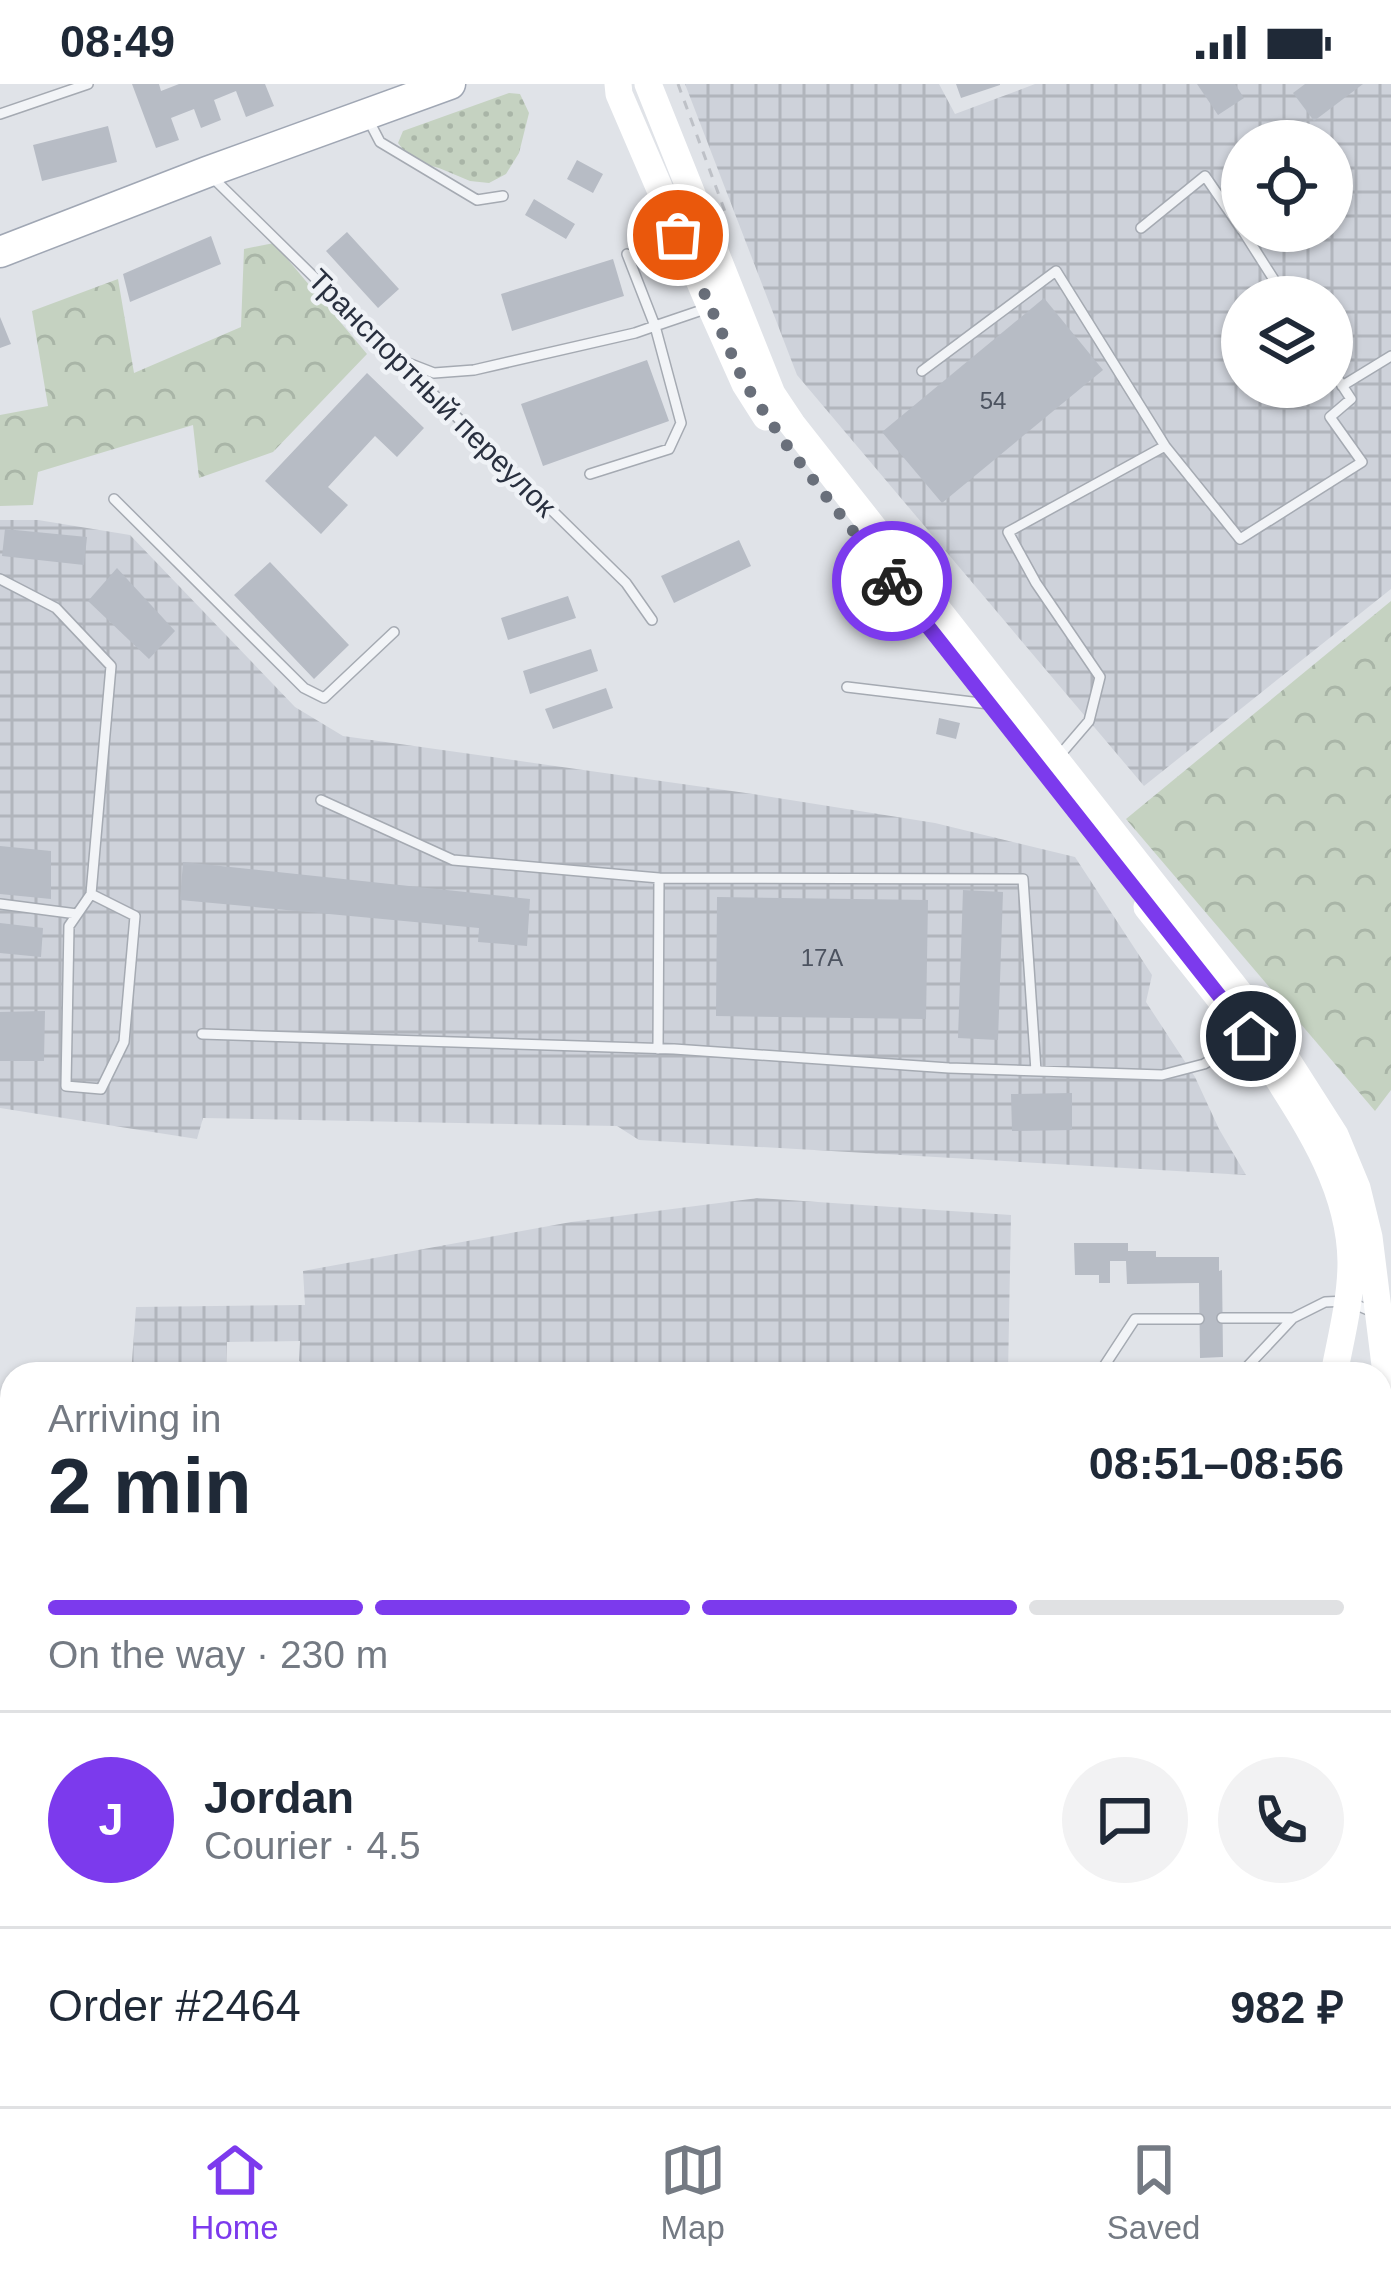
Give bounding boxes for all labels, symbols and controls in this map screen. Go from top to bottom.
text: 08:49 [60,16,175,67]
map controls [1221,120,1353,408]
button: locate [1221,120,1353,252]
pin [627,184,729,286]
icon: bag [645,202,711,268]
street label: Транспортный переулок [302,262,563,524]
button: layers [1221,276,1353,408]
house number: 54 [980,387,1006,414]
courier [832,521,952,641]
icon: bike [859,548,925,614]
house number: 17А [801,944,843,971]
pin [1200,985,1302,1087]
icon: home [1218,1003,1284,1069]
text: Arriving in [48,1397,221,1440]
text: 08:51–08:56 [1089,1438,1344,1489]
text: 2 min [48,1442,252,1530]
text: On the way · 230 m [48,1633,388,1676]
button: chat [1062,1757,1188,1883]
button: phone [1218,1757,1344,1883]
text: Jordan [204,1772,354,1823]
text: J [98,1794,124,1845]
text: Courier · 4.5 [204,1824,421,1867]
text: Order #2464 [48,1980,301,2031]
text: 982 ₽ [1230,1982,1344,2033]
tab: Home [191,2137,279,2247]
tab: Map [660,2137,726,2247]
tab: Saved [1107,2137,1200,2247]

